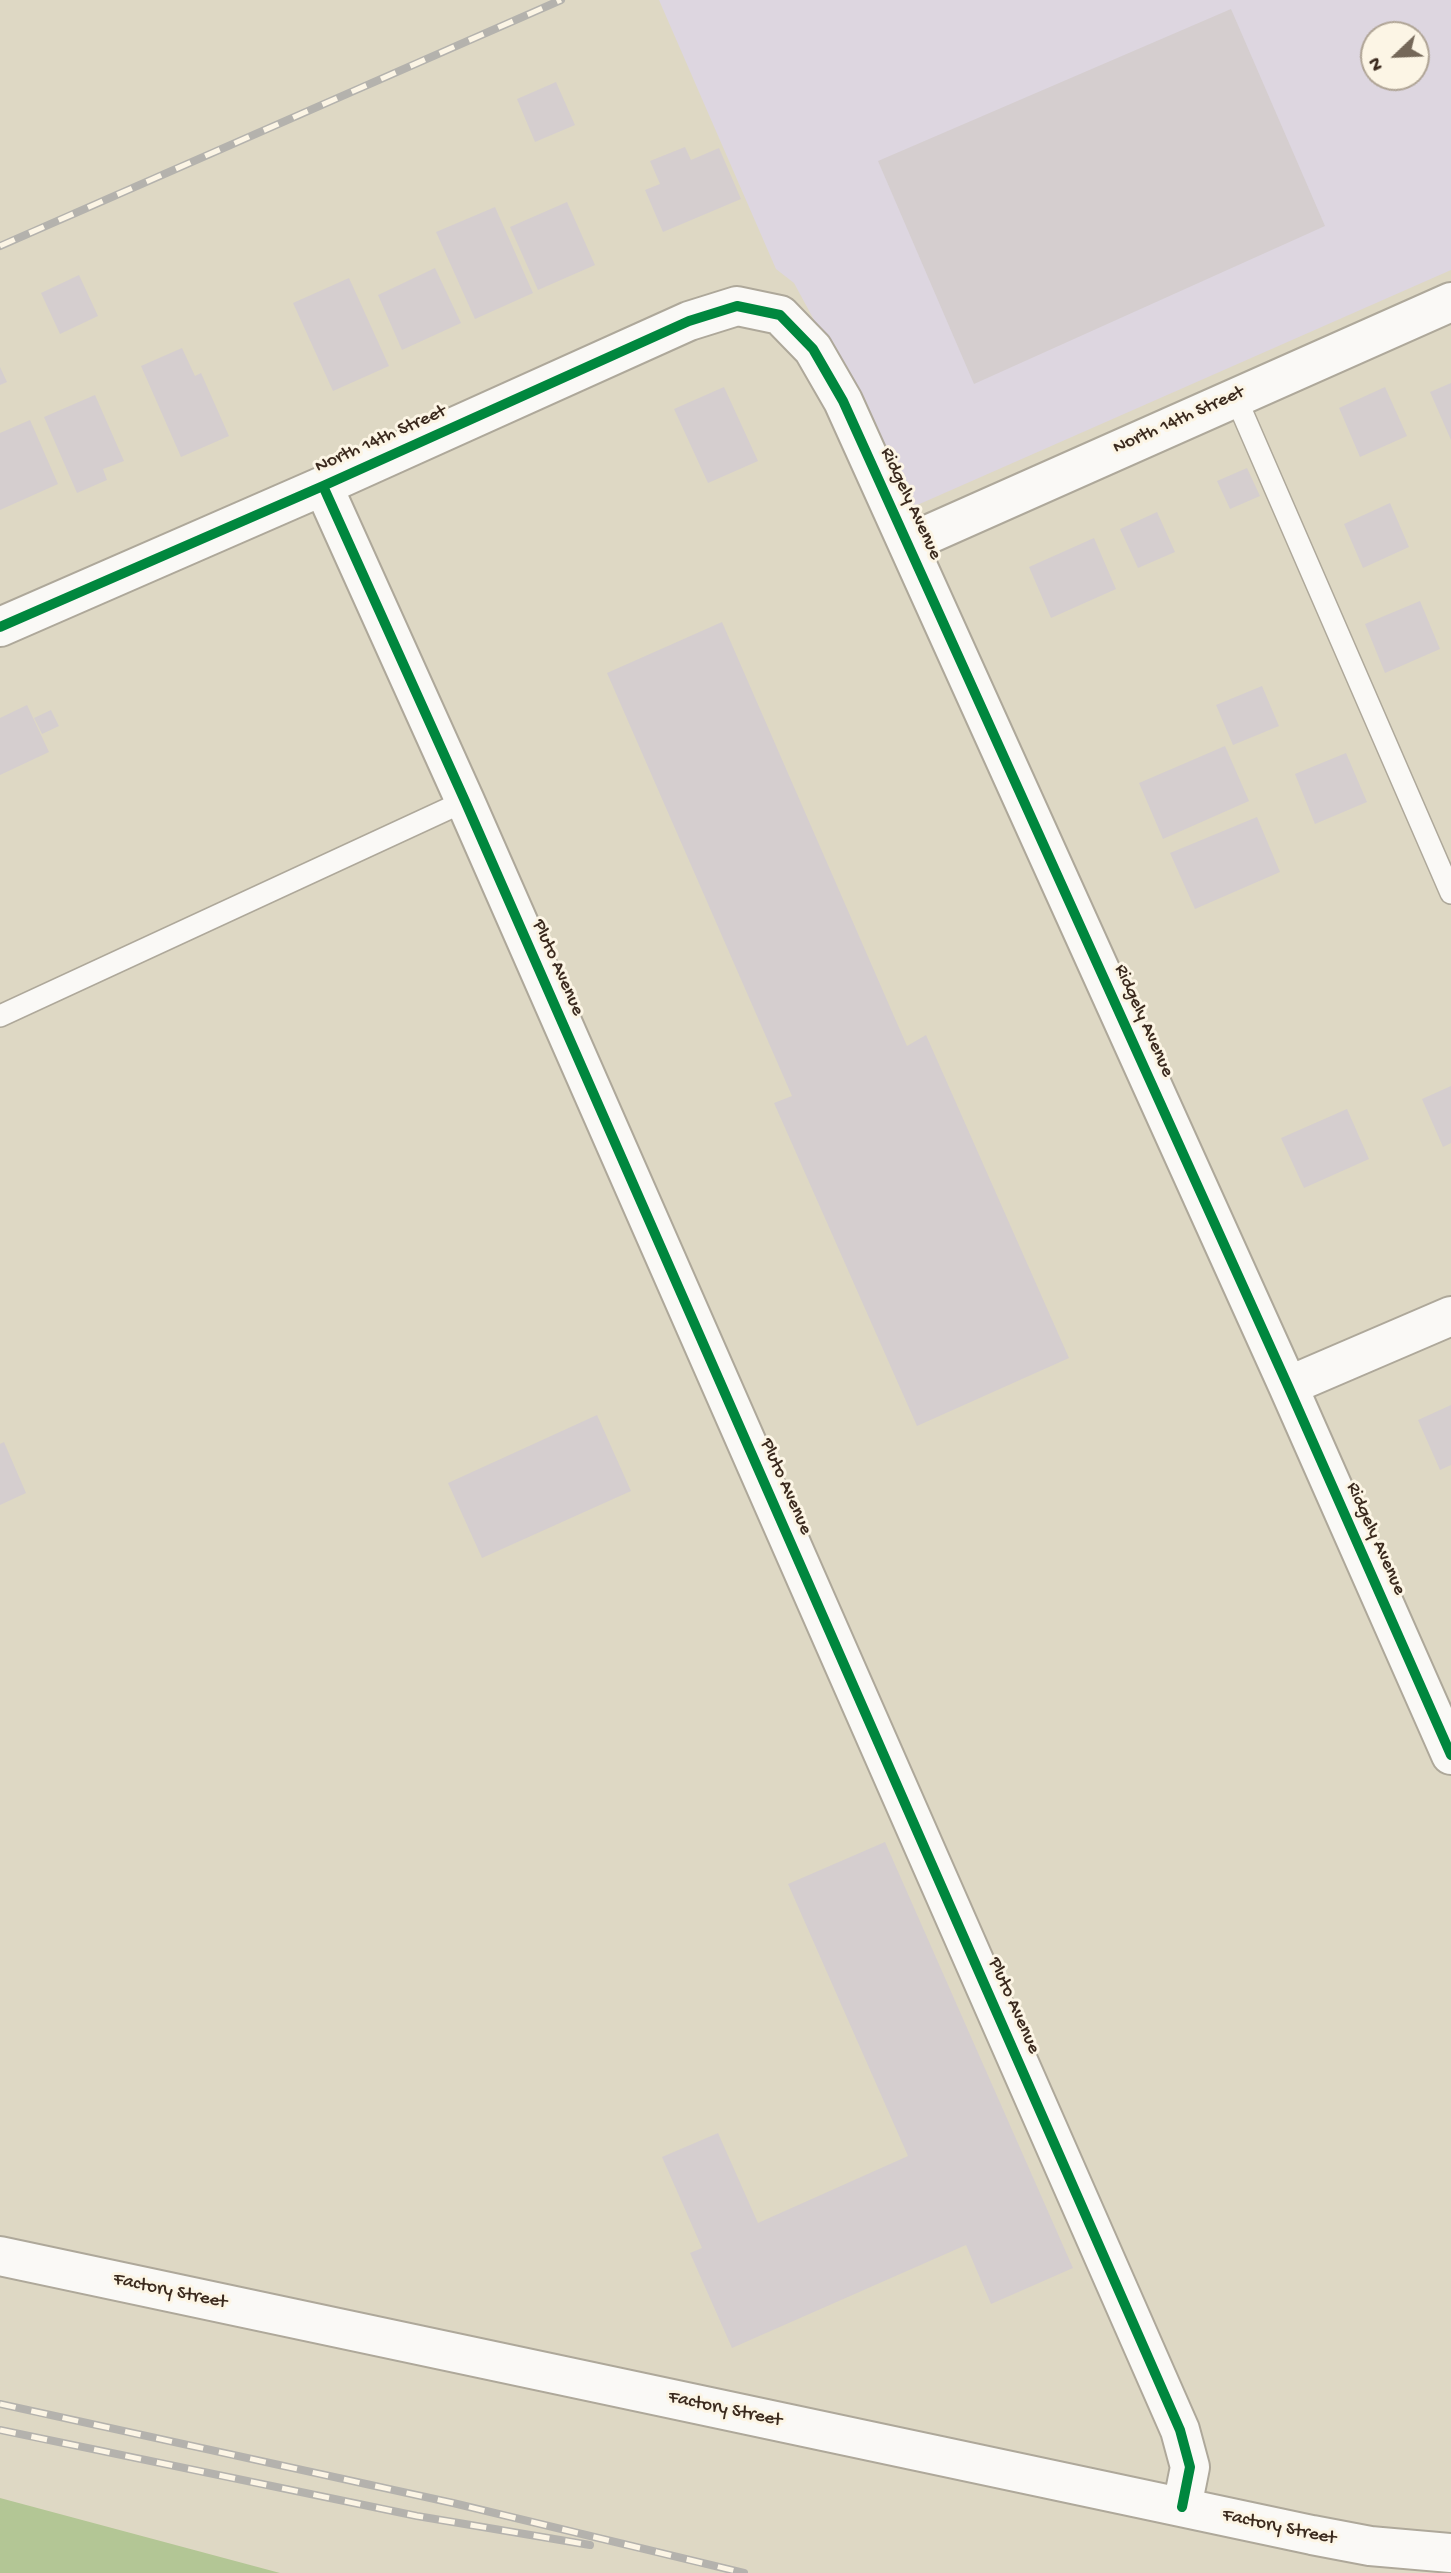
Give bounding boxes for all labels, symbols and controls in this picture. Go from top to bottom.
north arrow [1360,21,1430,91]
text: N [1364,53,1390,74]
street label: North 14th Street [1110,382,1248,460]
street label: North 14th Street [312,401,450,479]
street label: Ridgely Avenue [874,444,946,564]
street label: Pluto Avenue [526,916,588,1020]
street label: Ridgely Avenue [1108,961,1178,1081]
street label: Pluto Avenue [754,1435,816,1539]
street label: Ridgely Avenue [1340,1479,1410,1599]
street label: Pluto Avenue [982,1954,1044,2058]
street label: Factory Street [111,2269,229,2315]
street label: Factory Street [666,2387,784,2433]
street label: Factory Street [1220,2505,1338,2551]

